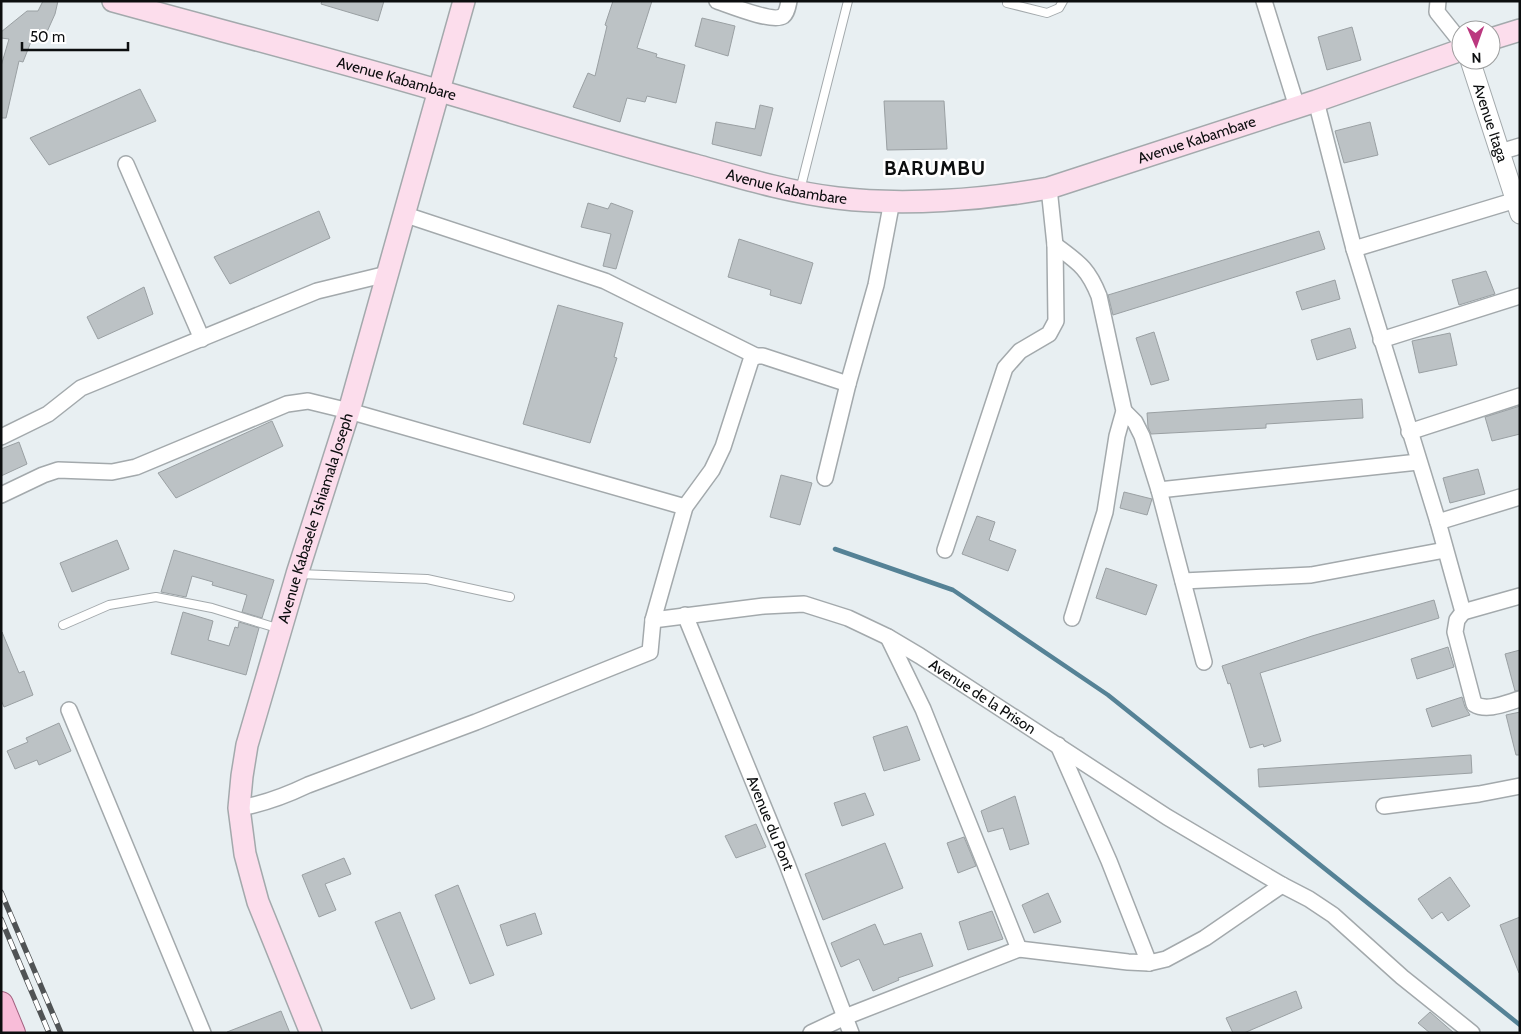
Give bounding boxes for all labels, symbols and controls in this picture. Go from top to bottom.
scale bar [22,20,129,52]
north arrow [1451,20,1501,70]
text: 50 m [30,28,65,46]
text: N [1471,49,1482,67]
street label: Avenue Kabambare [335,53,459,104]
street label: Avenue Itaga [1469,81,1512,165]
street label: Avenue Kabambare [1135,112,1258,167]
district label: BARUMBU [884,156,986,180]
street label: Avenue Kabambare [724,165,848,208]
street label: Avenue Kabasele Tshiamala Joseph [274,411,357,625]
street label: Avenue de la Prison [926,655,1039,738]
street label: Avenue du Pont [743,773,798,873]

